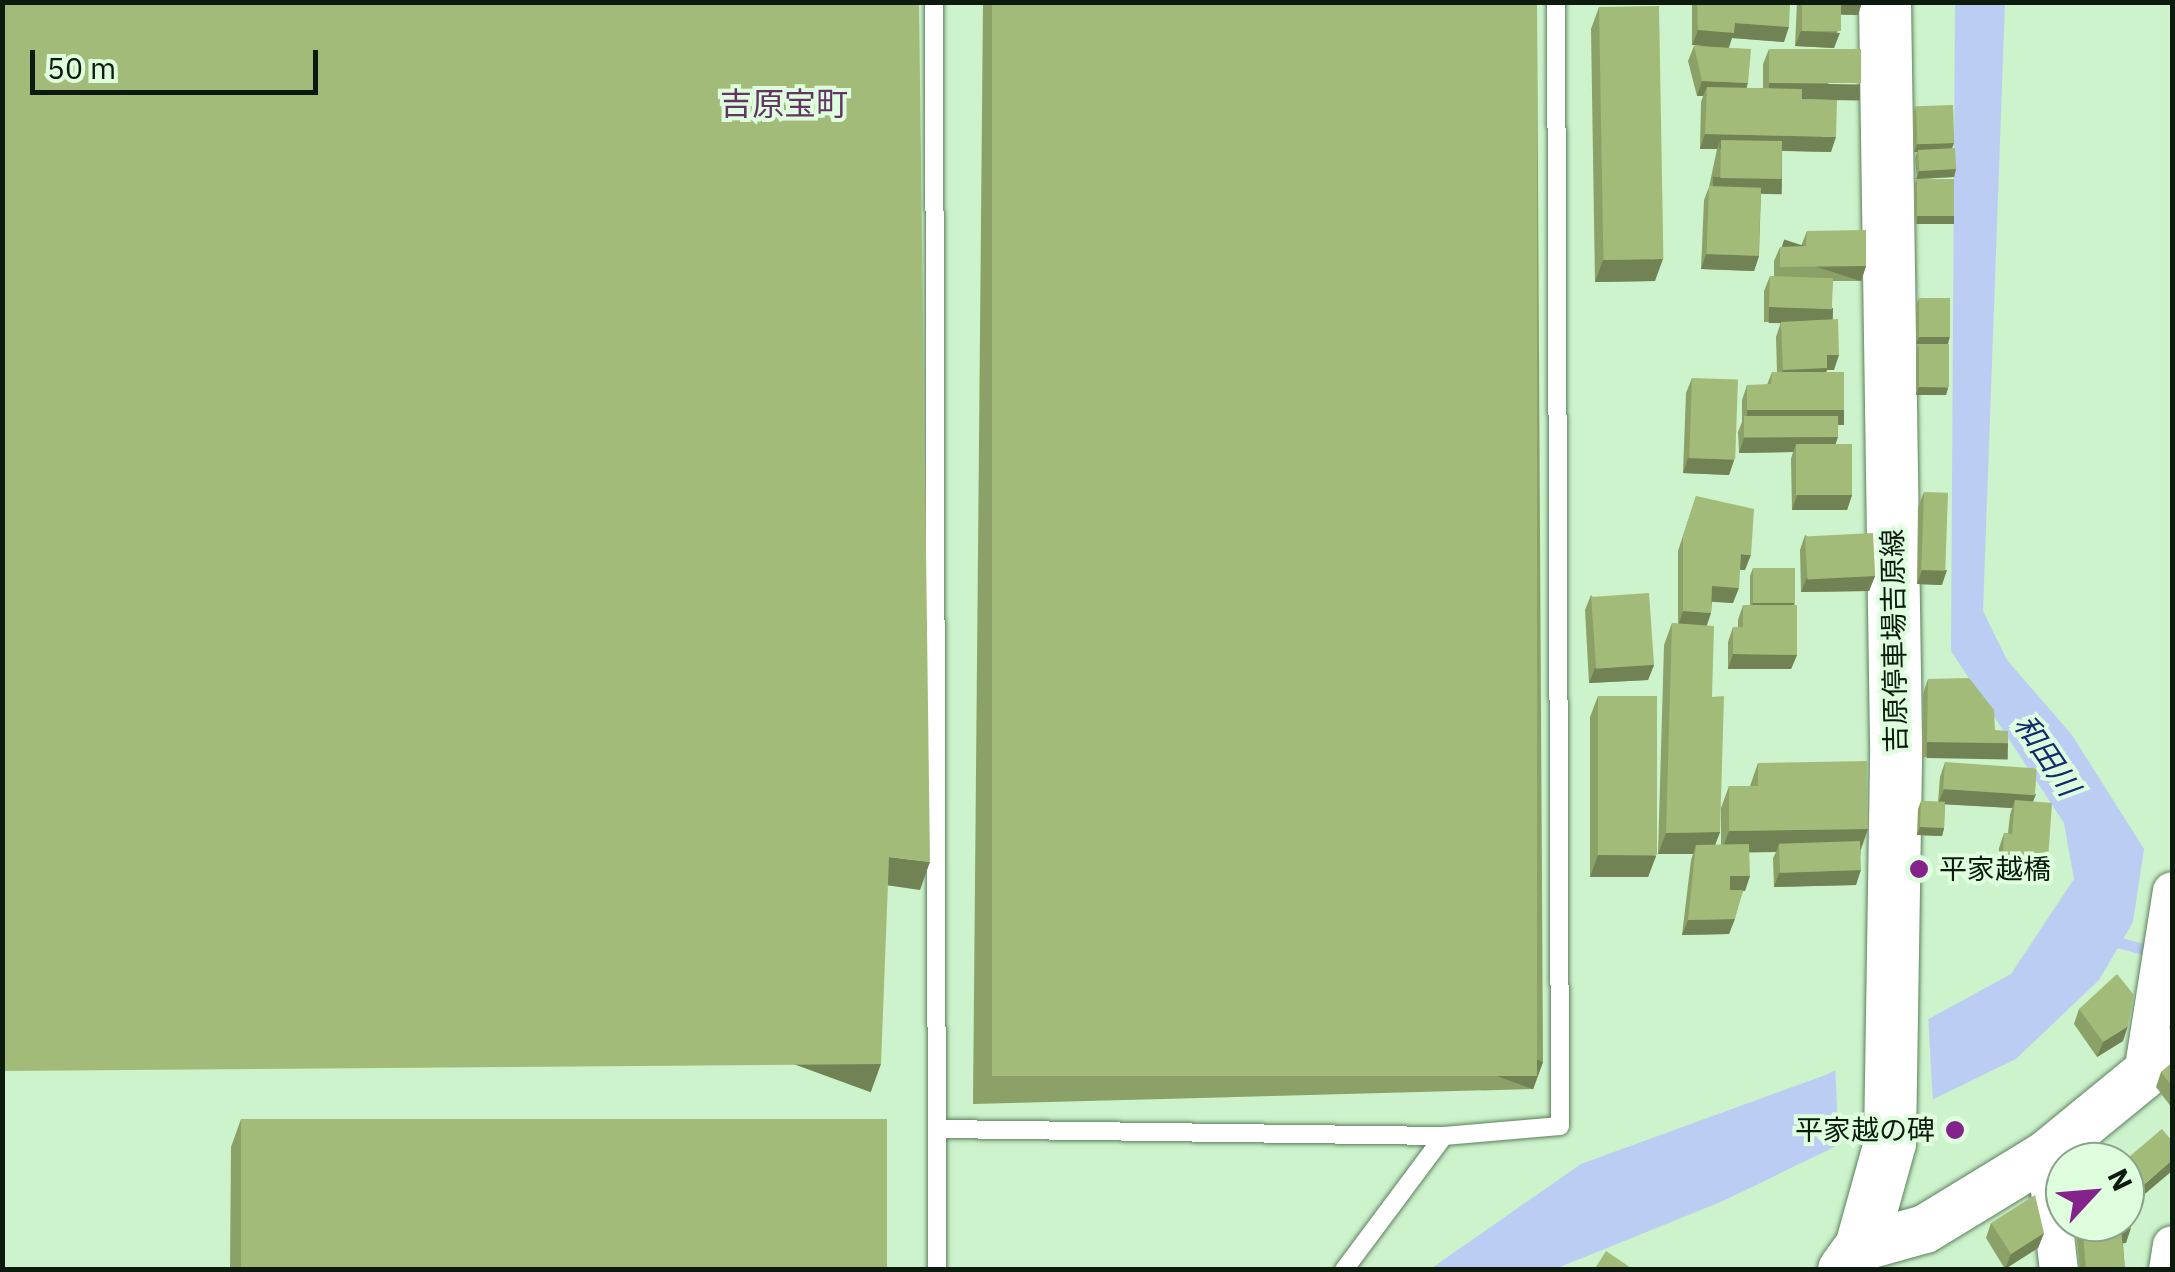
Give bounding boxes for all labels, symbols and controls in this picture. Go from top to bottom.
scale bar [35,30,322,92]
text: 50 m [47,48,116,87]
district label: 吉原宝町 [720,84,848,122]
street label: 吉原停車場吉原線 [1875,529,1913,753]
water label: 和田川 [2007,708,2087,802]
place label: 平家越橋 [1939,852,2051,886]
marker: 平家越橋 [1908,858,1930,880]
place label: 平家越の碑 [1795,1113,1935,1147]
marker: 平家越の碑 [1944,1119,1966,1141]
north arrow [2045,1142,2145,1242]
text: N [2100,1162,2142,1197]

